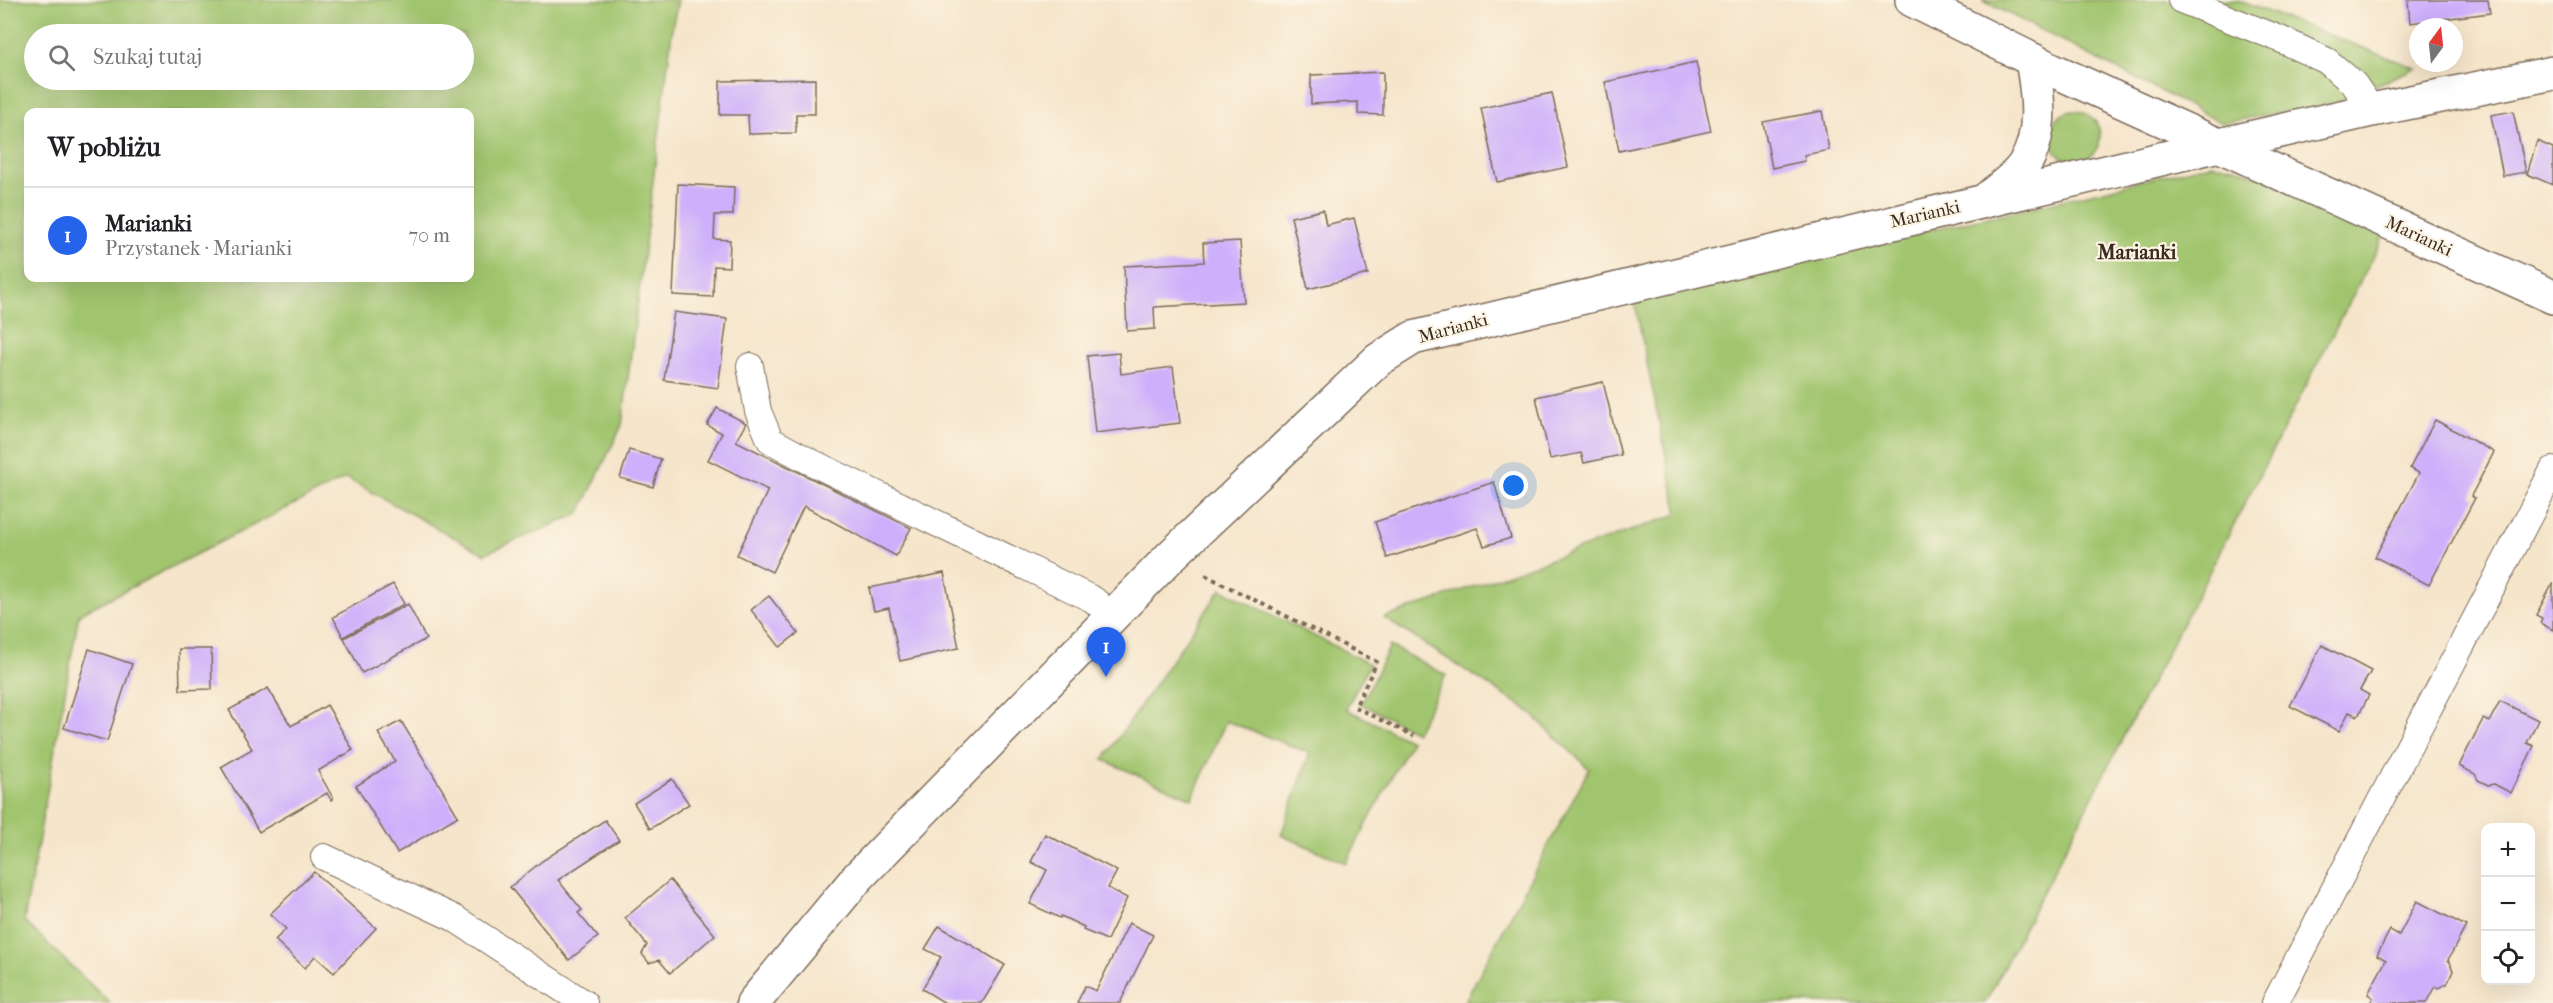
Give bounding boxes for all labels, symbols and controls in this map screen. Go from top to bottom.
north arrow [2409,18,2463,72]
search box [24,24,474,90]
icon: search [45,41,78,74]
text: Szukaj tutaj [93,44,202,70]
text: W pobliżu [48,132,161,163]
street label: Marianki [1888,196,1963,233]
text: Marianki [105,211,192,237]
street label: Marianki [2382,212,2456,261]
text: 1 [64,224,71,247]
text: 70 m [408,224,450,247]
text: Przystanek · Marianki [105,237,292,260]
district label: Marianki [2096,241,2178,264]
street label: Marianki [1416,309,1491,348]
your location [1499,471,1528,500]
pin: 1 [1086,628,1126,677]
map controls [2481,823,2535,985]
button: + [2481,823,2535,877]
button: − [2481,877,2535,931]
button: locate [2481,931,2535,985]

